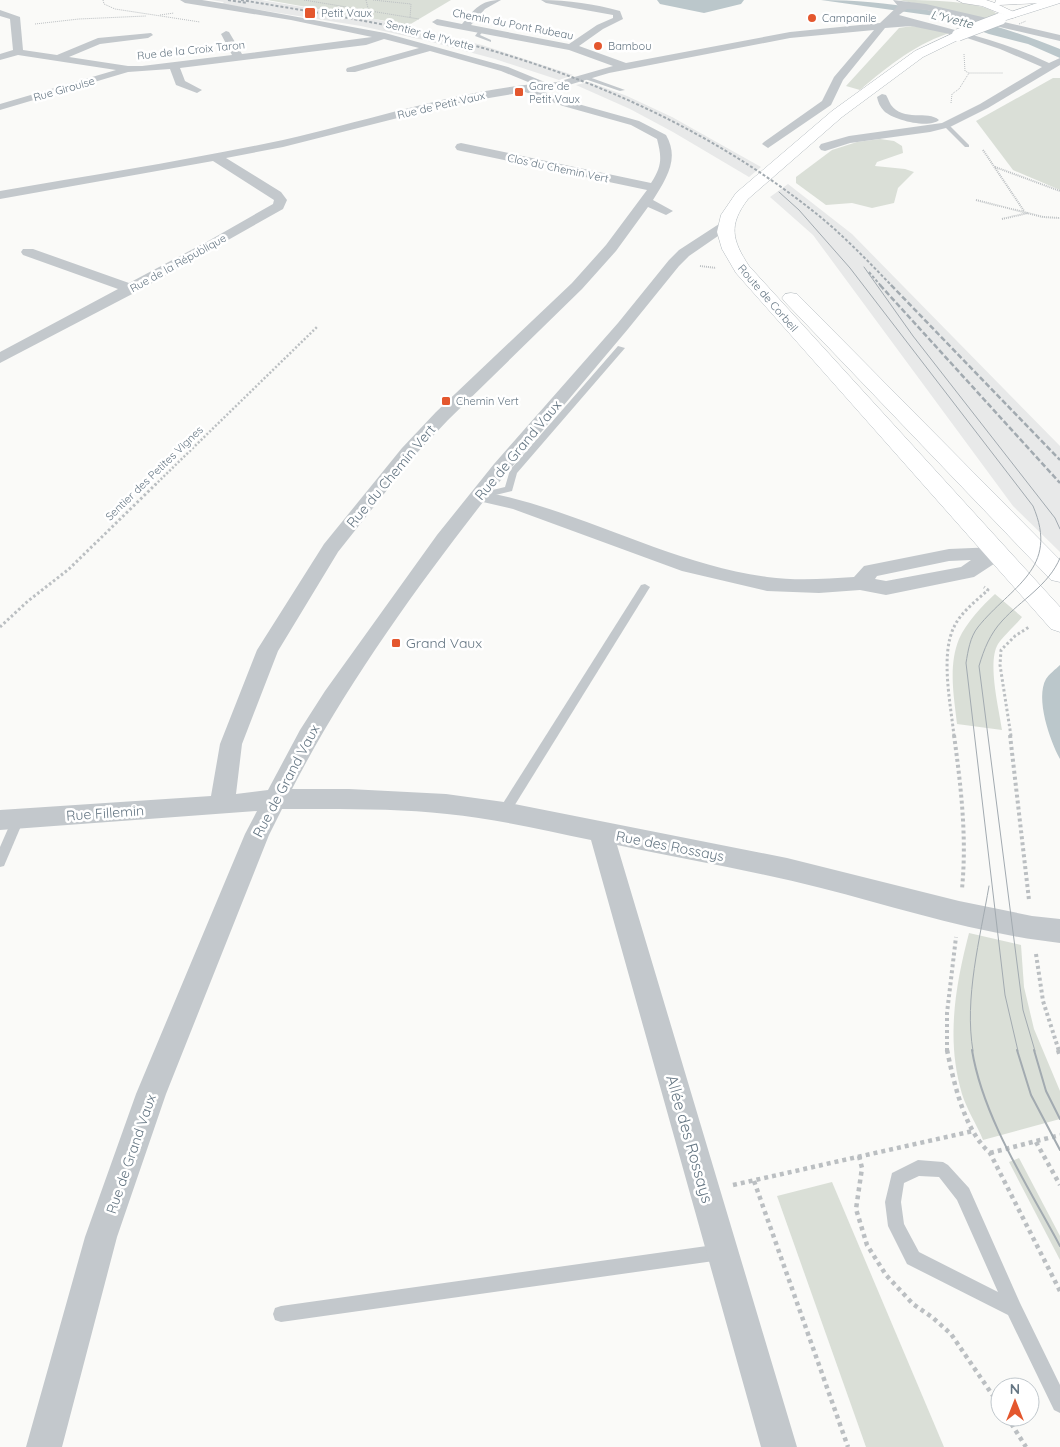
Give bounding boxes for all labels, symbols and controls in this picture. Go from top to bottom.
street label: Chemin du Pont Rubeau [451,5,575,43]
marker: Petit Vaux [303,6,317,20]
place label: Petit Vaux [321,6,372,20]
water label: L'Yvette [929,6,976,32]
place label: Campanile [822,11,877,25]
marker: Campanile [806,12,818,24]
street label: Sentier de l'Yvette [384,17,476,53]
street label: Rue de la Croix Taron [136,37,246,63]
place label: Bambou [608,39,651,53]
marker: Bambou [592,40,604,52]
street label: Rue Girouise [32,74,96,104]
place label: Gare de Petit Vaux [529,79,580,106]
marker: Gare de Petit Vaux [513,86,525,98]
street label: Rue de Petit Vaux [396,88,486,122]
street label: Clos du Chemin Vert [506,150,610,186]
street label: Rue de la République [127,231,229,295]
street label: Route de Corbeil [735,261,801,335]
place label: Chemin Vert [456,394,519,408]
marker: Chemin Vert [440,395,452,407]
street label: Rue de Grand Vaux [471,396,565,504]
street label: Rue du Chemin Vert [343,421,440,531]
street label: Sentier des Petites Vignes [102,423,206,523]
place label: Grand Vaux [406,634,482,652]
marker: Grand Vaux [390,637,402,649]
street label: Rue de Grand Vaux [249,721,323,840]
street label: Rue Fillemin [65,801,145,825]
street label: Rue des Rossays [614,827,726,865]
street label: Allée des Rossays [662,1073,718,1205]
street label: Rue de Grand Vaux [102,1092,160,1216]
north arrow [990,1377,1040,1427]
text: N [1010,1380,1020,1398]

